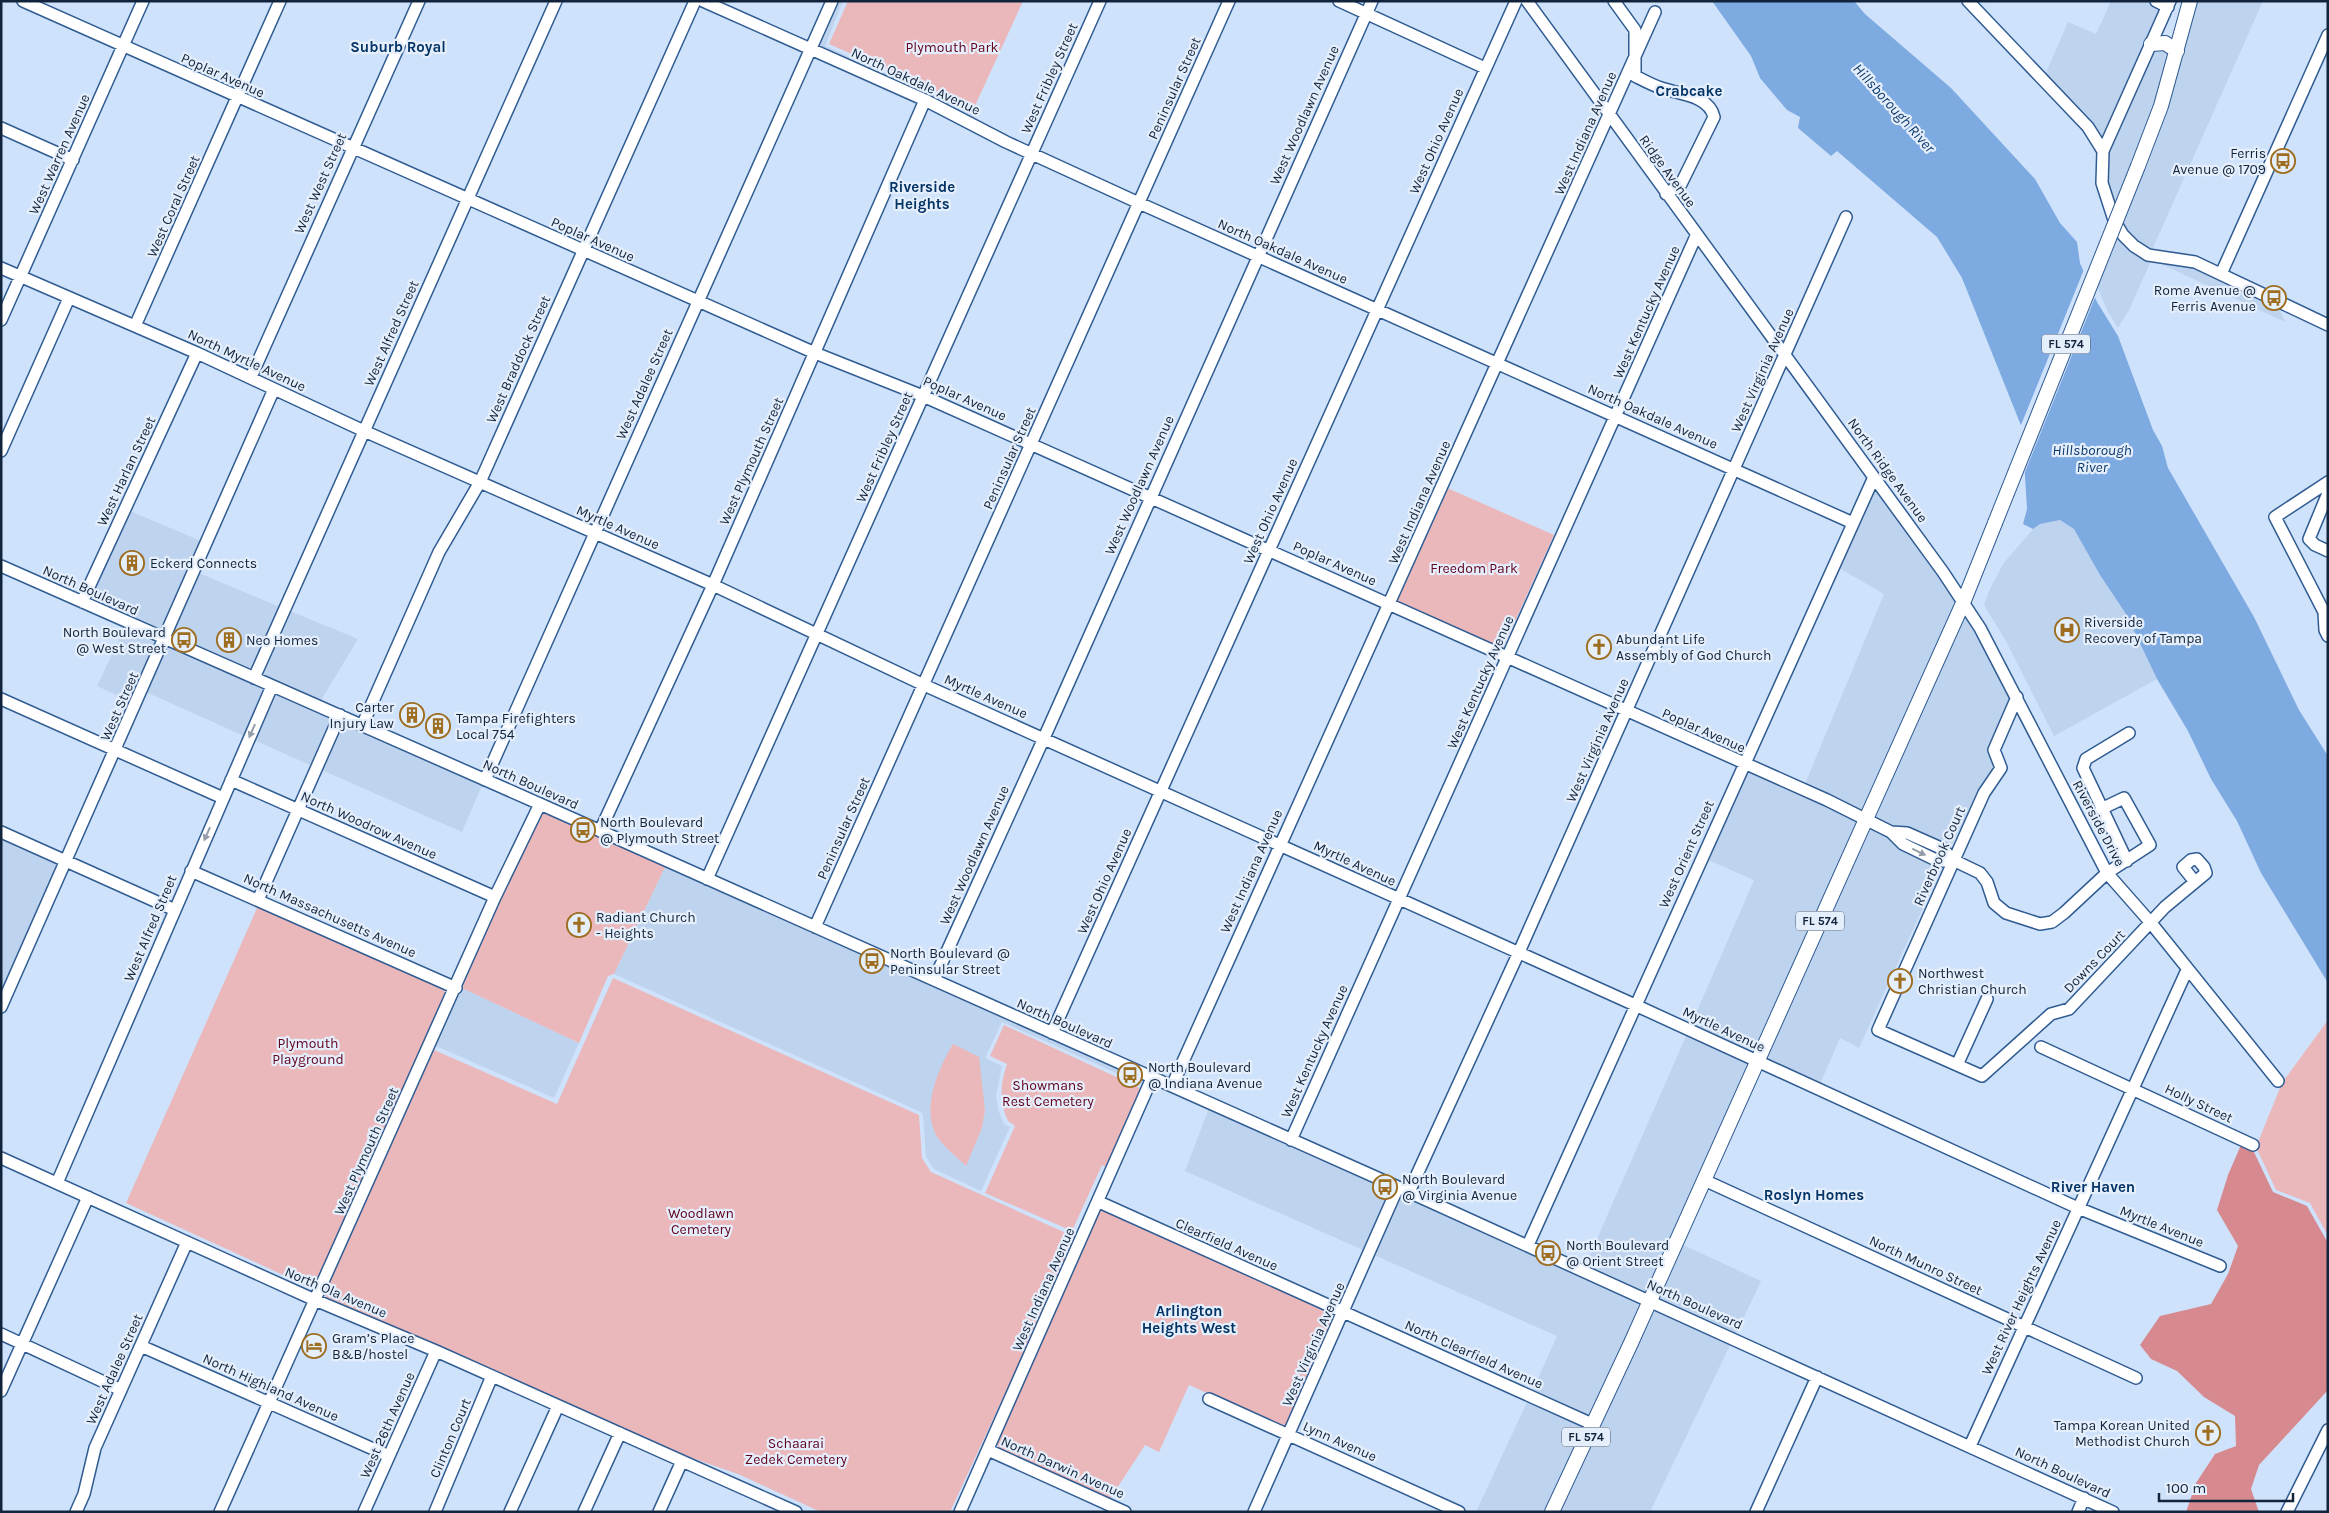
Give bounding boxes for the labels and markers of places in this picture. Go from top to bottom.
place label: Ferris Avenue @ 1709 [2173,145,2266,178]
bus stop icon: Ferris Avenue @ 1709 [2270,148,2296,174]
place label: Rome Avenue @ Ferris Avenue [2154,282,2256,315]
bus stop icon: Rome Avenue @ Ferris Avenue [2261,285,2287,311]
building icon: Eckerd Connects [119,550,145,576]
place label: Eckerd Connects [150,555,257,572]
place label: Riverside Recovery of Tampa [2084,614,2202,647]
hospital icon: Riverside Recovery of Tampa [2054,617,2080,643]
place label: North Boulevard @ West Street [63,624,166,657]
bus stop icon: North Boulevard @ West Street [171,627,197,653]
building icon: Neo Homes [216,627,242,653]
place label: Abundant Life Assembly of God Church [1616,631,1771,664]
place label: Neo Homes [246,632,318,649]
church icon: Abundant Life Assembly of God Church [1586,634,1612,660]
place label: Carter Injury Law [329,699,395,732]
building icon: Carter Injury Law [399,702,425,728]
place label: Tampa Firefighters Local 754 [456,710,576,743]
building icon: Tampa Firefighters Local 754 [425,713,451,739]
place label: North Boulevard @ Plymouth Street [600,814,719,847]
bus stop icon: North Boulevard @ Plymouth Street [570,817,596,843]
place label: Radiant Church - Heights [596,909,696,942]
church icon: Radiant Church - Heights [566,912,592,938]
place label: North Boulevard @ Peninsular Street [890,945,1010,978]
bus stop icon: North Boulevard @ Peninsular Street [859,948,885,974]
place label: Northwest Christian Church [1918,965,2027,998]
church icon: Northwest Christian Church [1887,968,1913,994]
place label: North Boulevard @ Indiana Avenue [1148,1059,1263,1092]
bus stop icon: North Boulevard @ Indiana Avenue [1117,1062,1143,1088]
place label: North Boulevard @ Virginia Avenue [1402,1171,1517,1204]
bus stop icon: North Boulevard @ Virginia Avenue [1372,1174,1398,1200]
place label: North Boulevard @ Orient Street [1566,1237,1669,1270]
bus stop icon: North Boulevard @ Orient Street [1535,1240,1561,1266]
place label: Gram’s Place B&B/hostel [332,1330,414,1363]
hotel icon: Gram’s Place B&B/hostel [301,1333,327,1359]
place label: Tampa Korean United Methodist Church [2054,1417,2190,1450]
church icon: Tampa Korean United Methodist Church [2195,1420,2221,1446]

